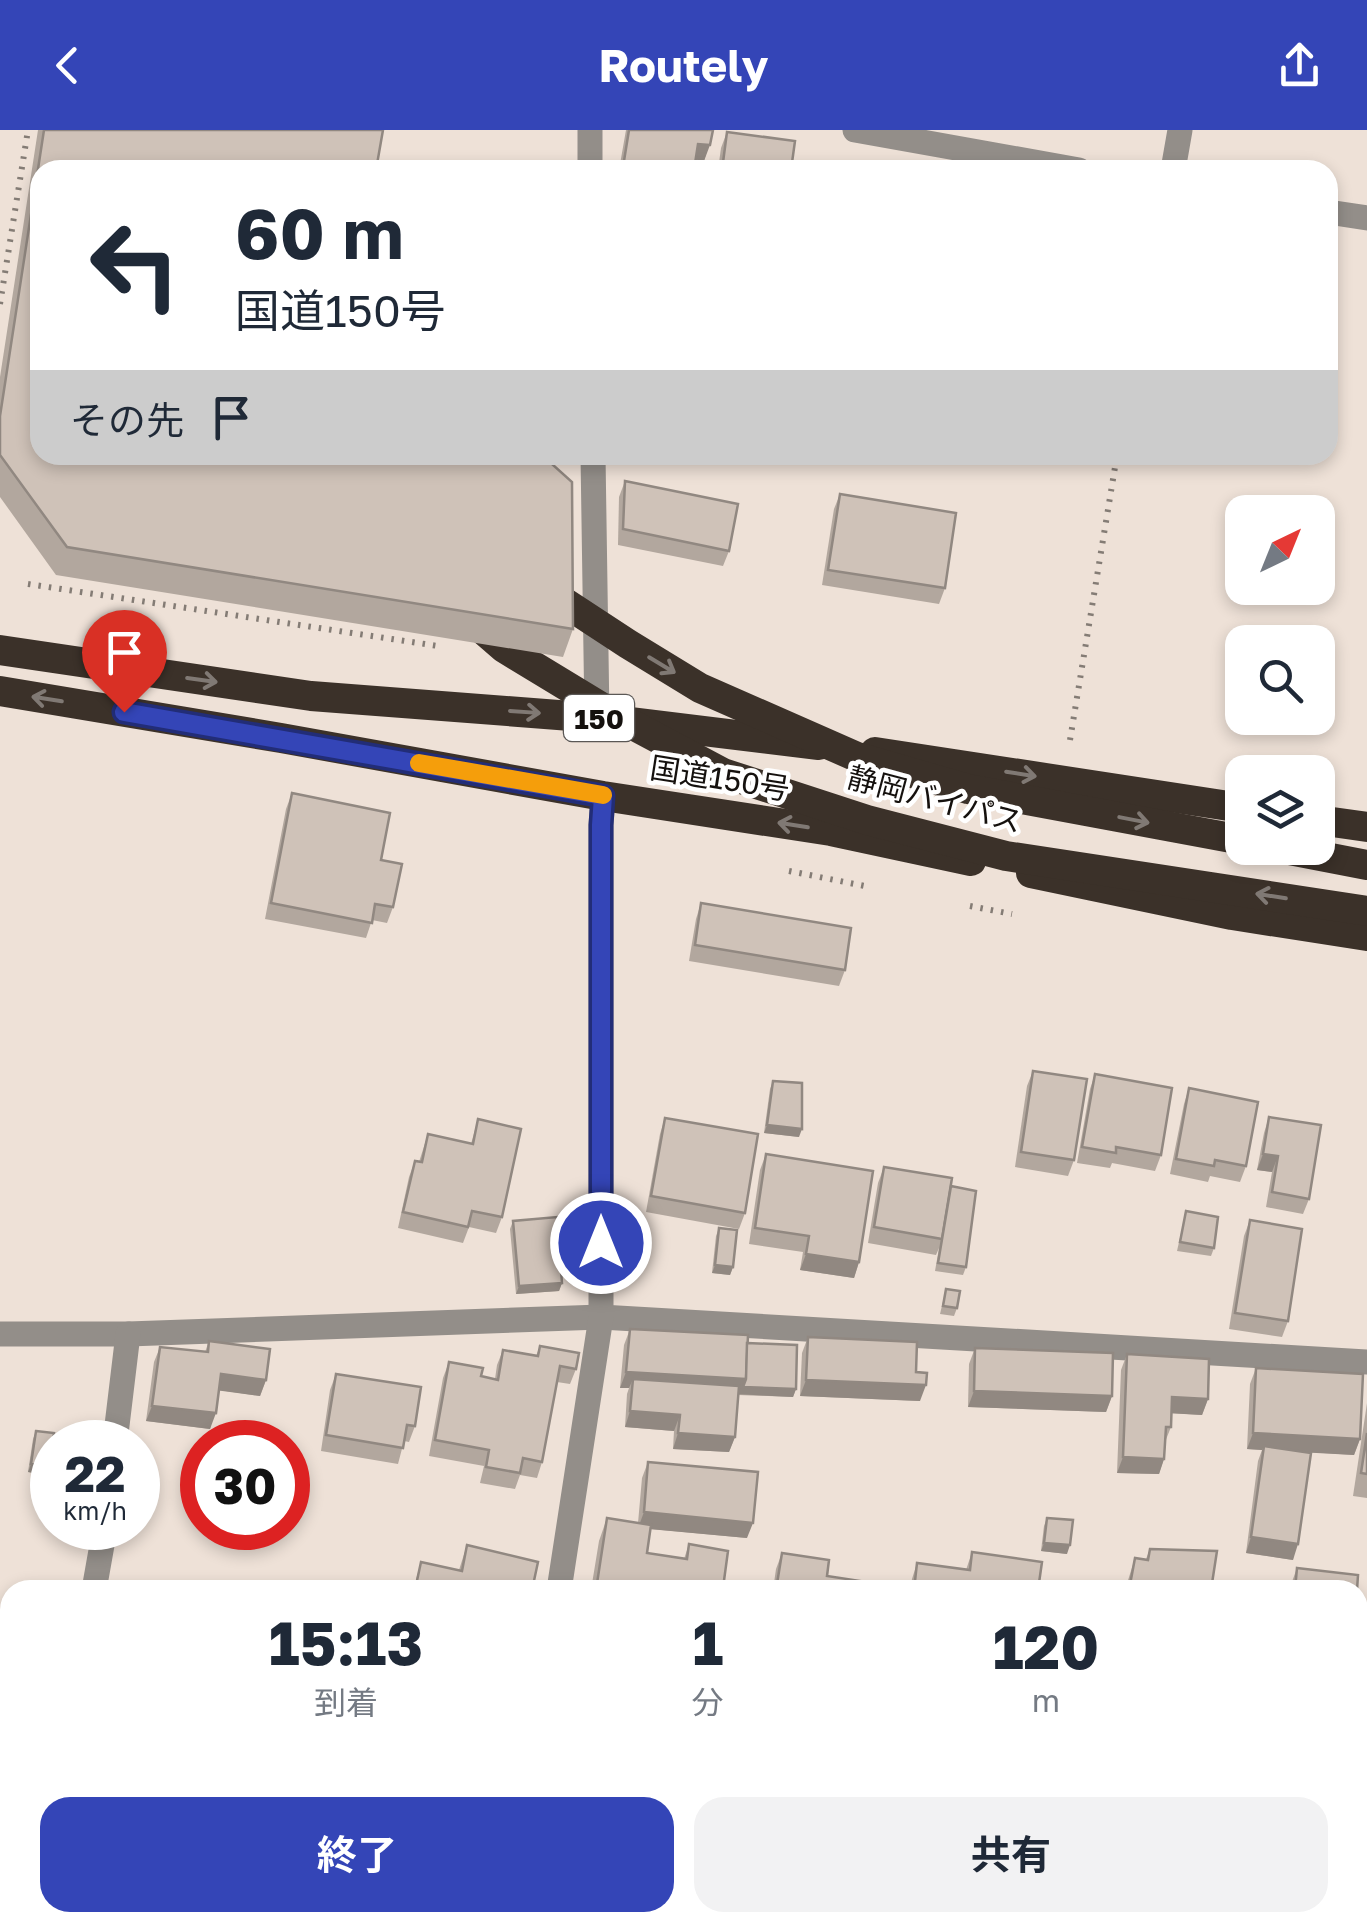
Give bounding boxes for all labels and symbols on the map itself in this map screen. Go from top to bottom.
north arrow [1225,495,1335,605]
pin [82,610,167,713]
one-way arrow [647,655,676,675]
one-way arrow [185,671,217,689]
one-way arrow [31,689,64,708]
road number: 150 [564,695,634,741]
one-way arrow [508,703,541,722]
street label: 国道150号 [648,749,792,807]
street label: 静岡バイパス [844,758,1026,840]
one-way arrow [1004,765,1037,784]
one-way arrow [1117,811,1150,830]
one-way arrow [778,816,810,834]
one-way arrow [1255,886,1287,904]
position arrow [549,1191,653,1295]
speed limit sign: 30 [180,1420,310,1550]

